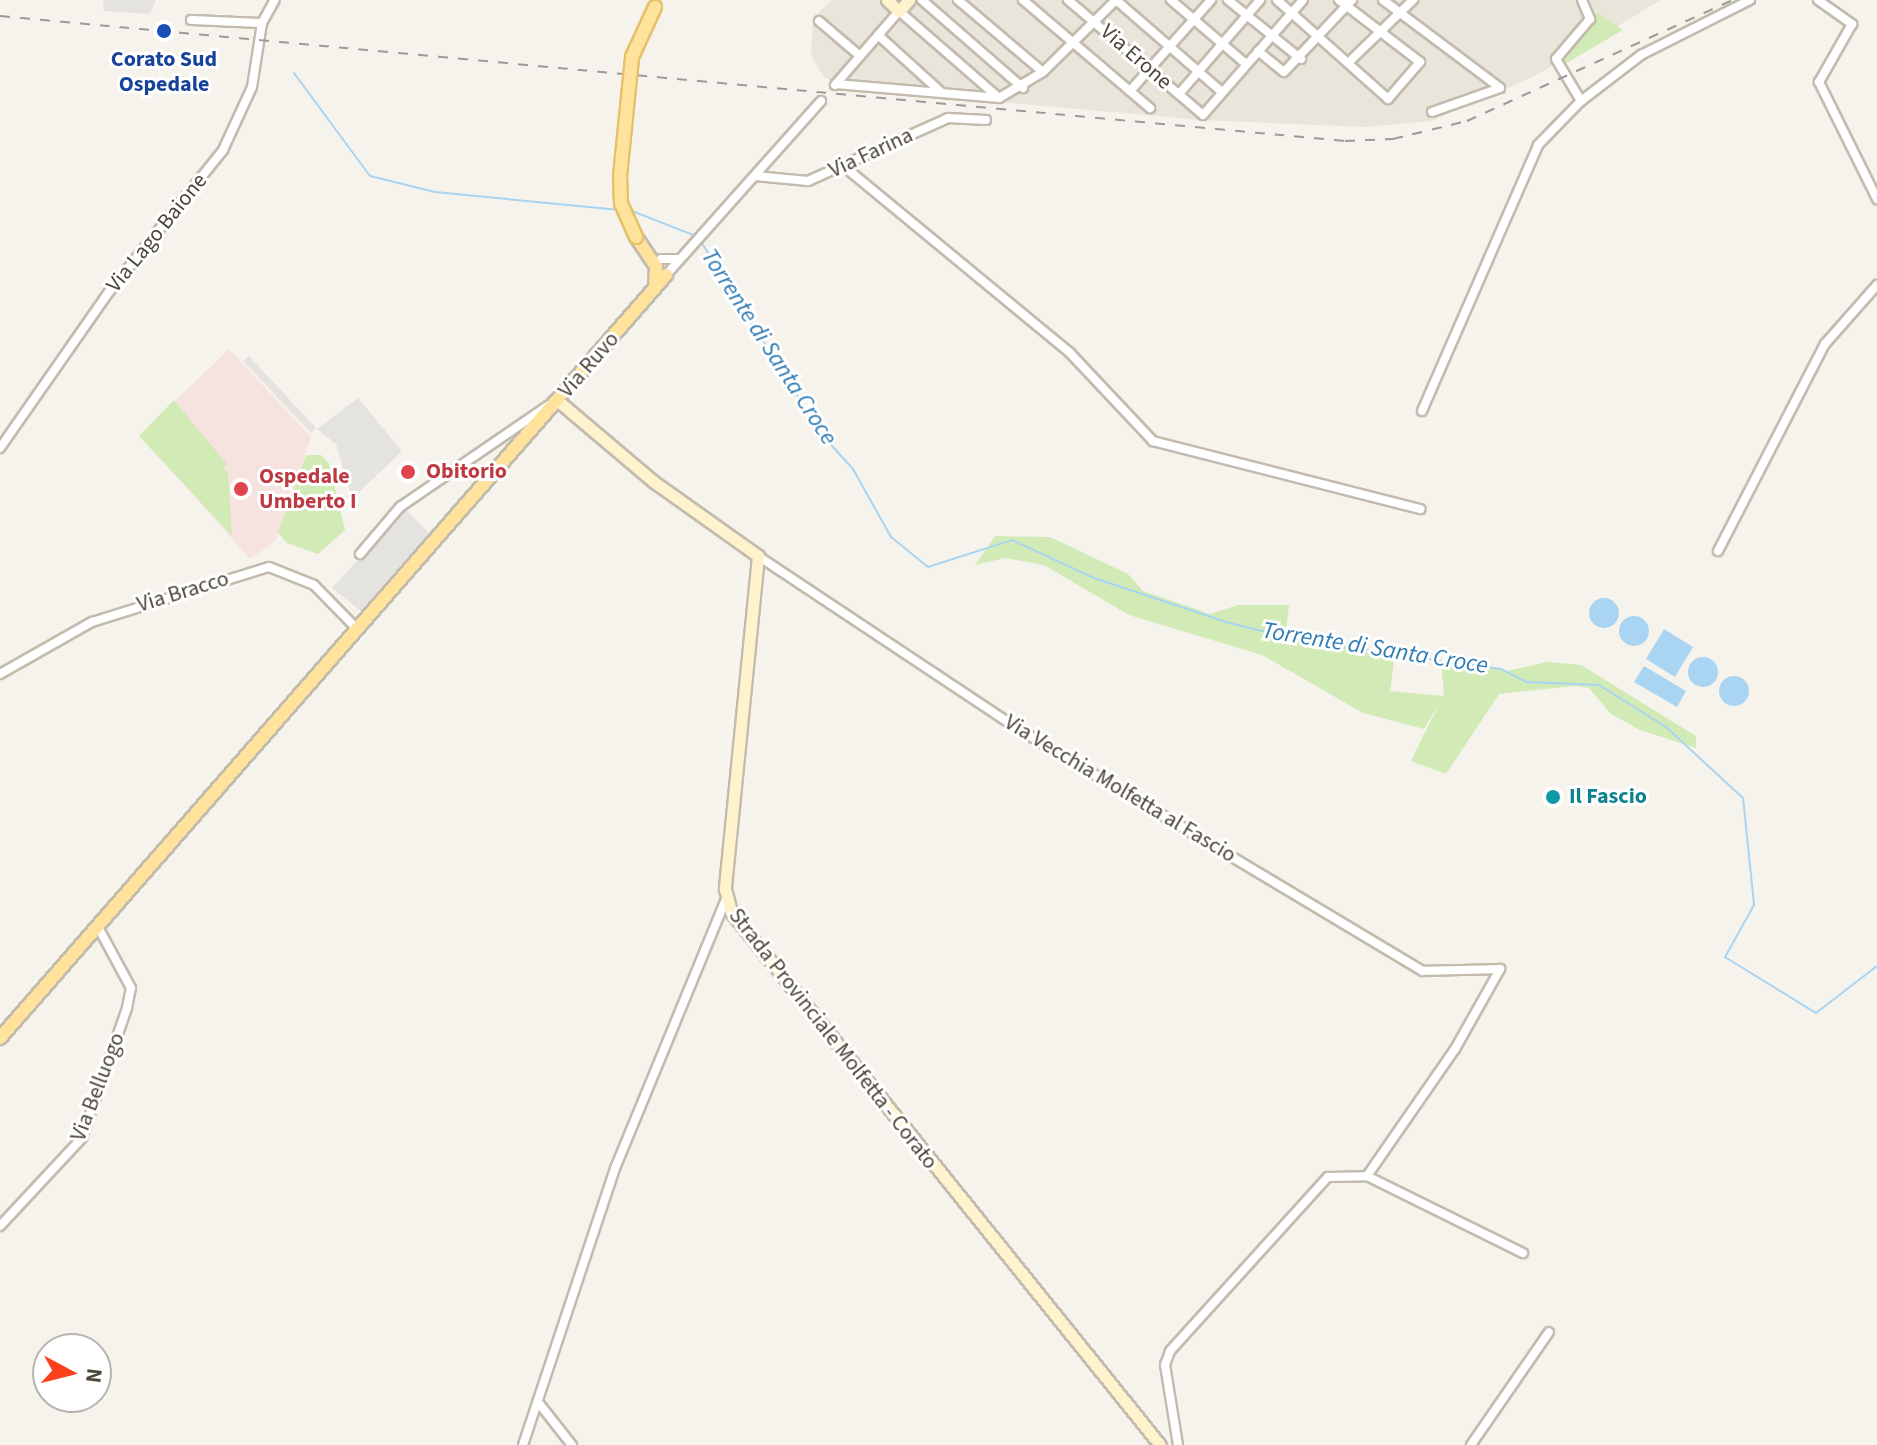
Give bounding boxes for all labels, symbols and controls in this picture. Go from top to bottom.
street label: Via Erone [1095,19,1177,95]
marker: Corato Sud Ospedale [153,20,175,42]
place label: Corato Sud Ospedale [111,46,217,98]
street label: Via Farina [825,122,917,184]
street label: Via Lago Baione [101,168,213,298]
water label: Torrente di Santa Croce [695,243,843,451]
street label: Via Ruvo [553,327,625,403]
place label: Obitorio [426,459,507,485]
marker: Obitorio [397,461,419,483]
place label: Ospedale Umberto I [259,463,356,514]
marker: Ospedale Umberto I [230,478,252,500]
street label: Via Bracco [134,566,232,618]
water label: Torrente di Santa Croce [1260,616,1490,680]
street label: Via Vecchia Molfetta al Fascio [999,709,1241,869]
place label: Il Fascio [1569,784,1647,810]
marker: Il Fascio [1544,788,1562,806]
street label: Strada Provinciale Molfetta - Corato [723,903,943,1175]
street label: Via Belluogo [65,1029,131,1145]
north arrow [32,1333,112,1413]
text: N [77,1366,111,1385]

